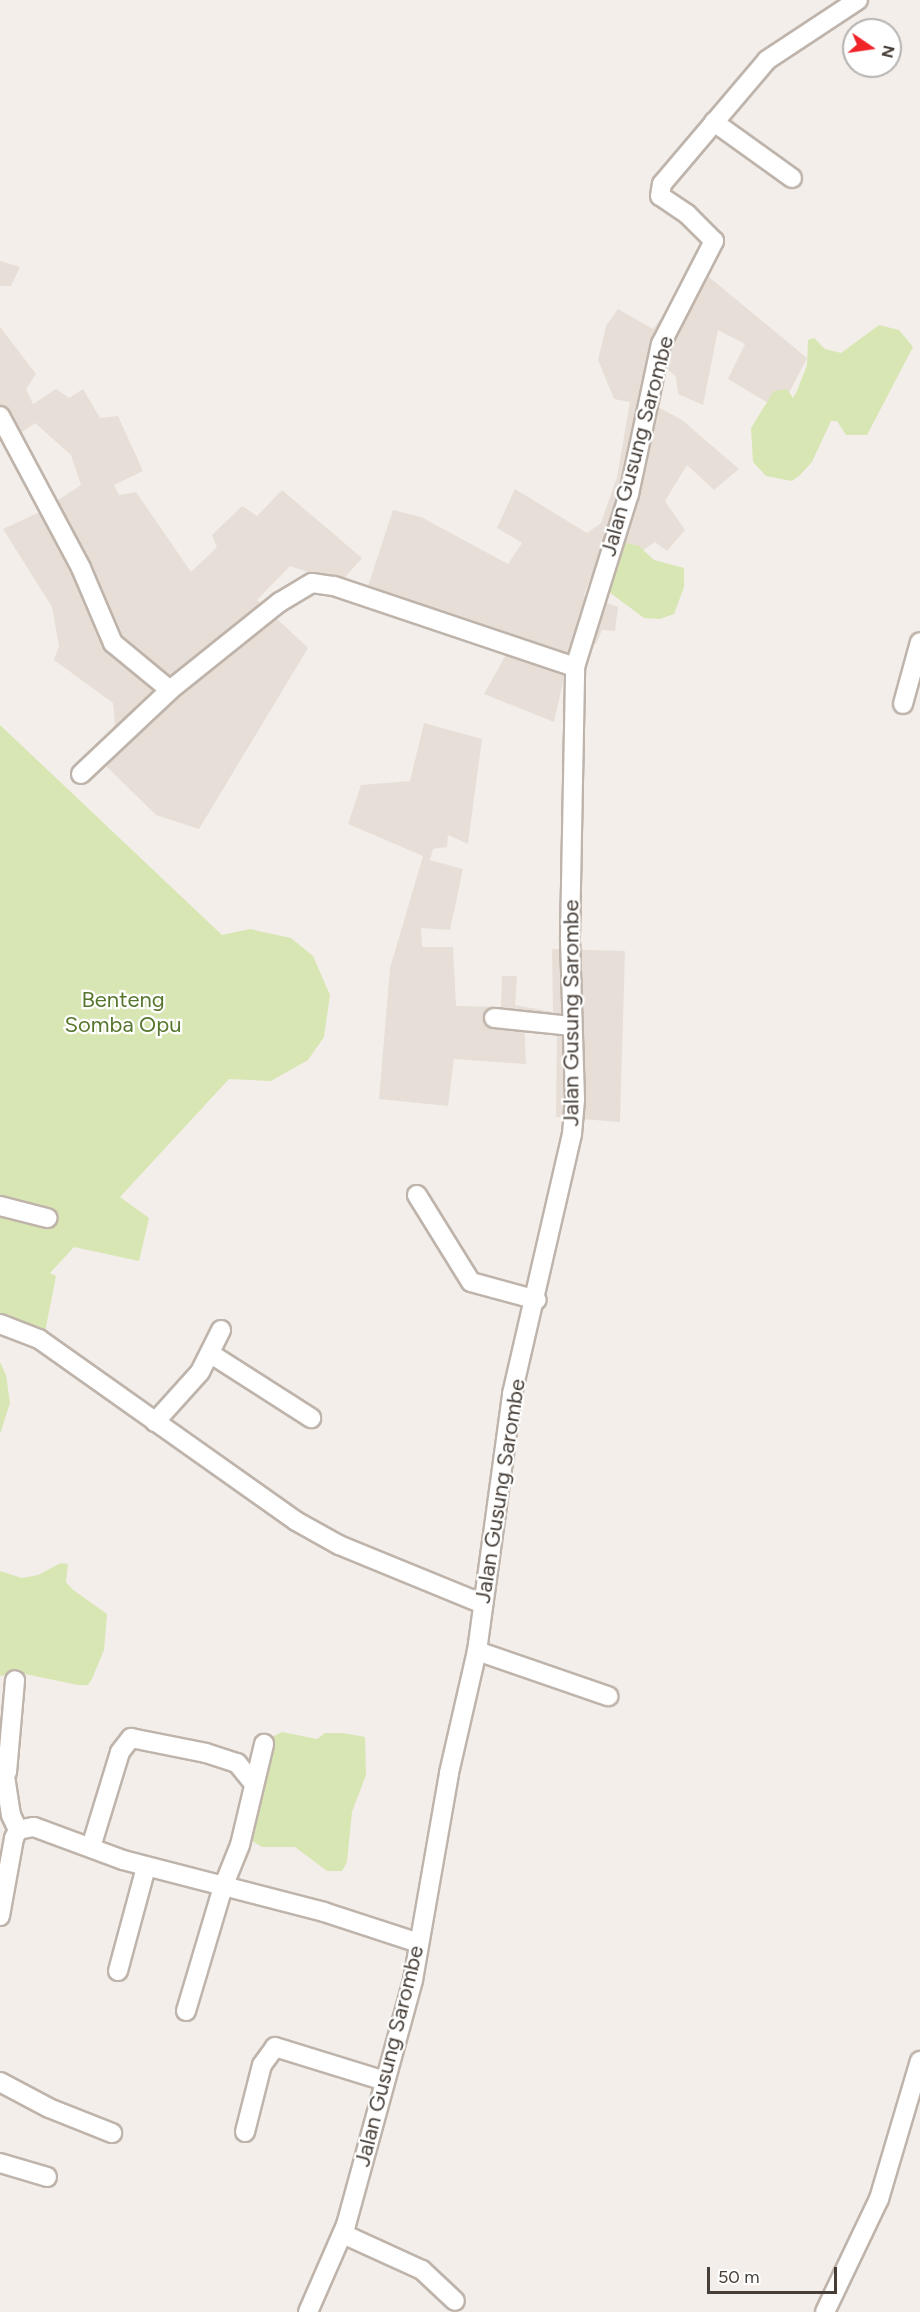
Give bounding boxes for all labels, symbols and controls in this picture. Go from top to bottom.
north arrow [842,18,902,78]
text: N [877,44,899,60]
street label: Jalan Gusung Sarombe [595,333,679,559]
street label: Jalan Gusung Sarombe [558,899,584,1127]
park label: Benteng Somba Opu [65,986,181,1038]
street label: Jalan Gusung Sarombe [469,1377,531,1605]
street label: Jalan Gusung Sarombe [349,1943,429,2169]
scale bar [710,2255,840,2293]
text: 50 m [718,2266,760,2288]

